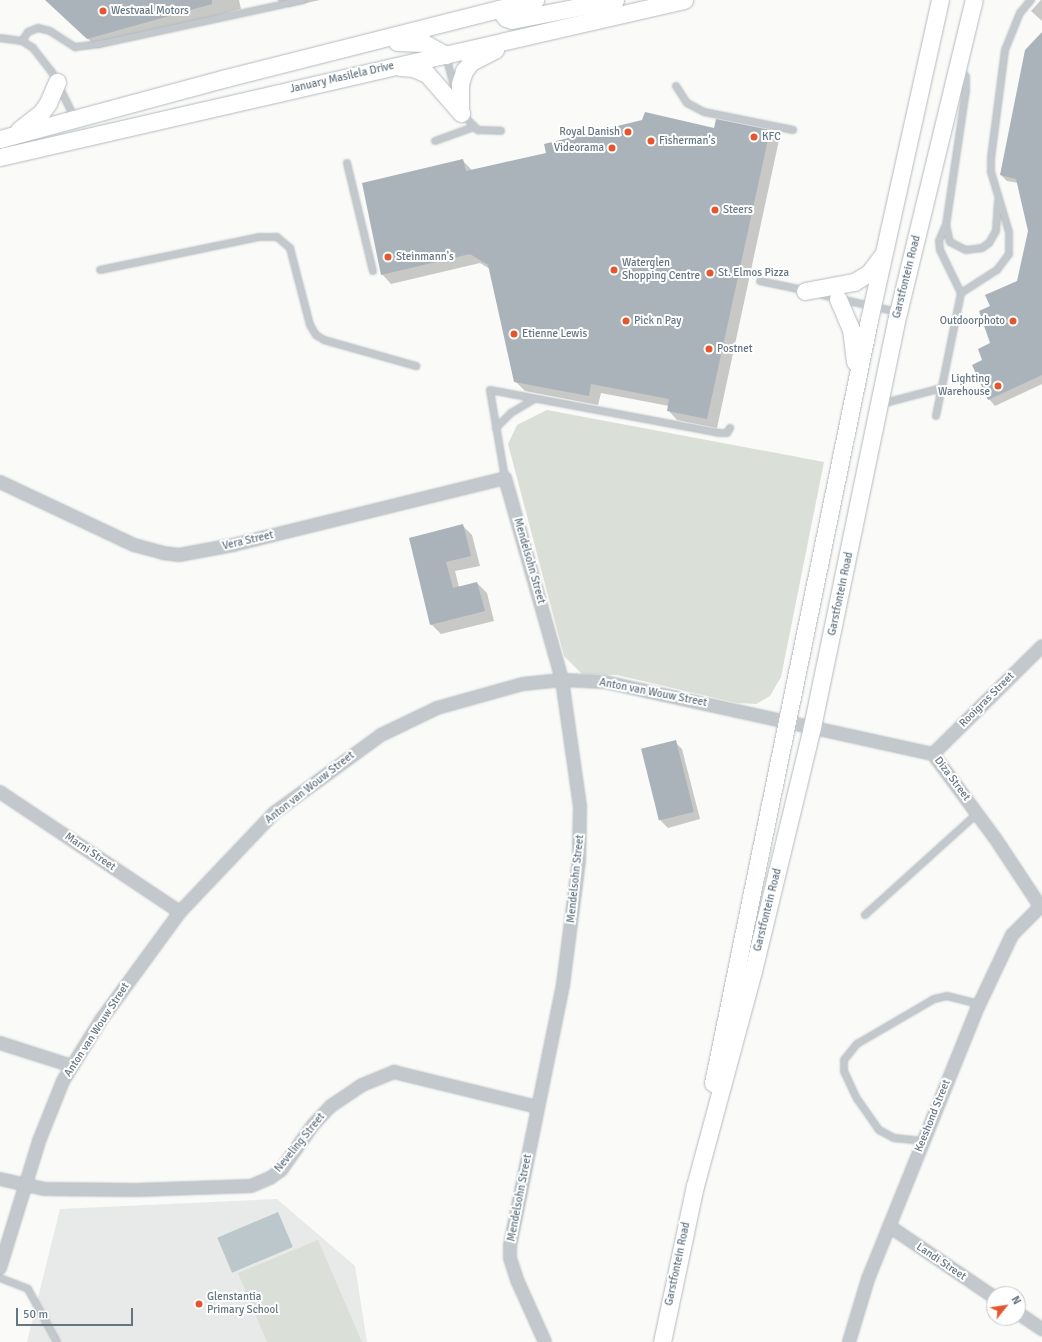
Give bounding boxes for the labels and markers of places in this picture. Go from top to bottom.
place label: Westvaal Motors [111,4,189,18]
marker: Westvaal Motors [98,6,108,16]
place label: Royal Danish [559,125,620,139]
marker: Royal Danish [623,127,633,137]
place label: KFC [762,130,781,144]
marker: KFC [749,132,759,142]
place label: Fisherman's [659,134,715,148]
marker: Fisherman's [646,136,656,146]
place label: Videorama [554,141,604,155]
marker: Videorama [607,143,617,153]
place label: Steers [723,203,753,217]
marker: Steers [710,205,720,215]
place label: Steinmann's [396,250,454,264]
marker: Steinmann's [383,252,393,262]
place label: Waterglen Shopping Centre [622,257,700,283]
marker: Waterglen Shopping Centre [609,265,619,275]
place label: St. Elmos Pizza [718,266,789,280]
marker: St. Elmos Pizza [705,268,715,278]
place label: Pick n Pay [634,314,681,328]
place label: Outdoorphoto [940,314,1005,328]
marker: Pick n Pay [621,316,631,326]
marker: Outdoorphoto [1008,316,1018,326]
place label: Etienne Lewis [522,327,587,341]
marker: Etienne Lewis [509,329,519,339]
place label: Postnet [717,342,753,356]
marker: Postnet [704,344,714,354]
place label: Lighting Warehouse [938,373,990,399]
marker: Lighting Warehouse [993,381,1003,391]
place label: Glenstantia Primary School [207,1291,278,1317]
marker: Glenstantia Primary School [194,1299,204,1309]

